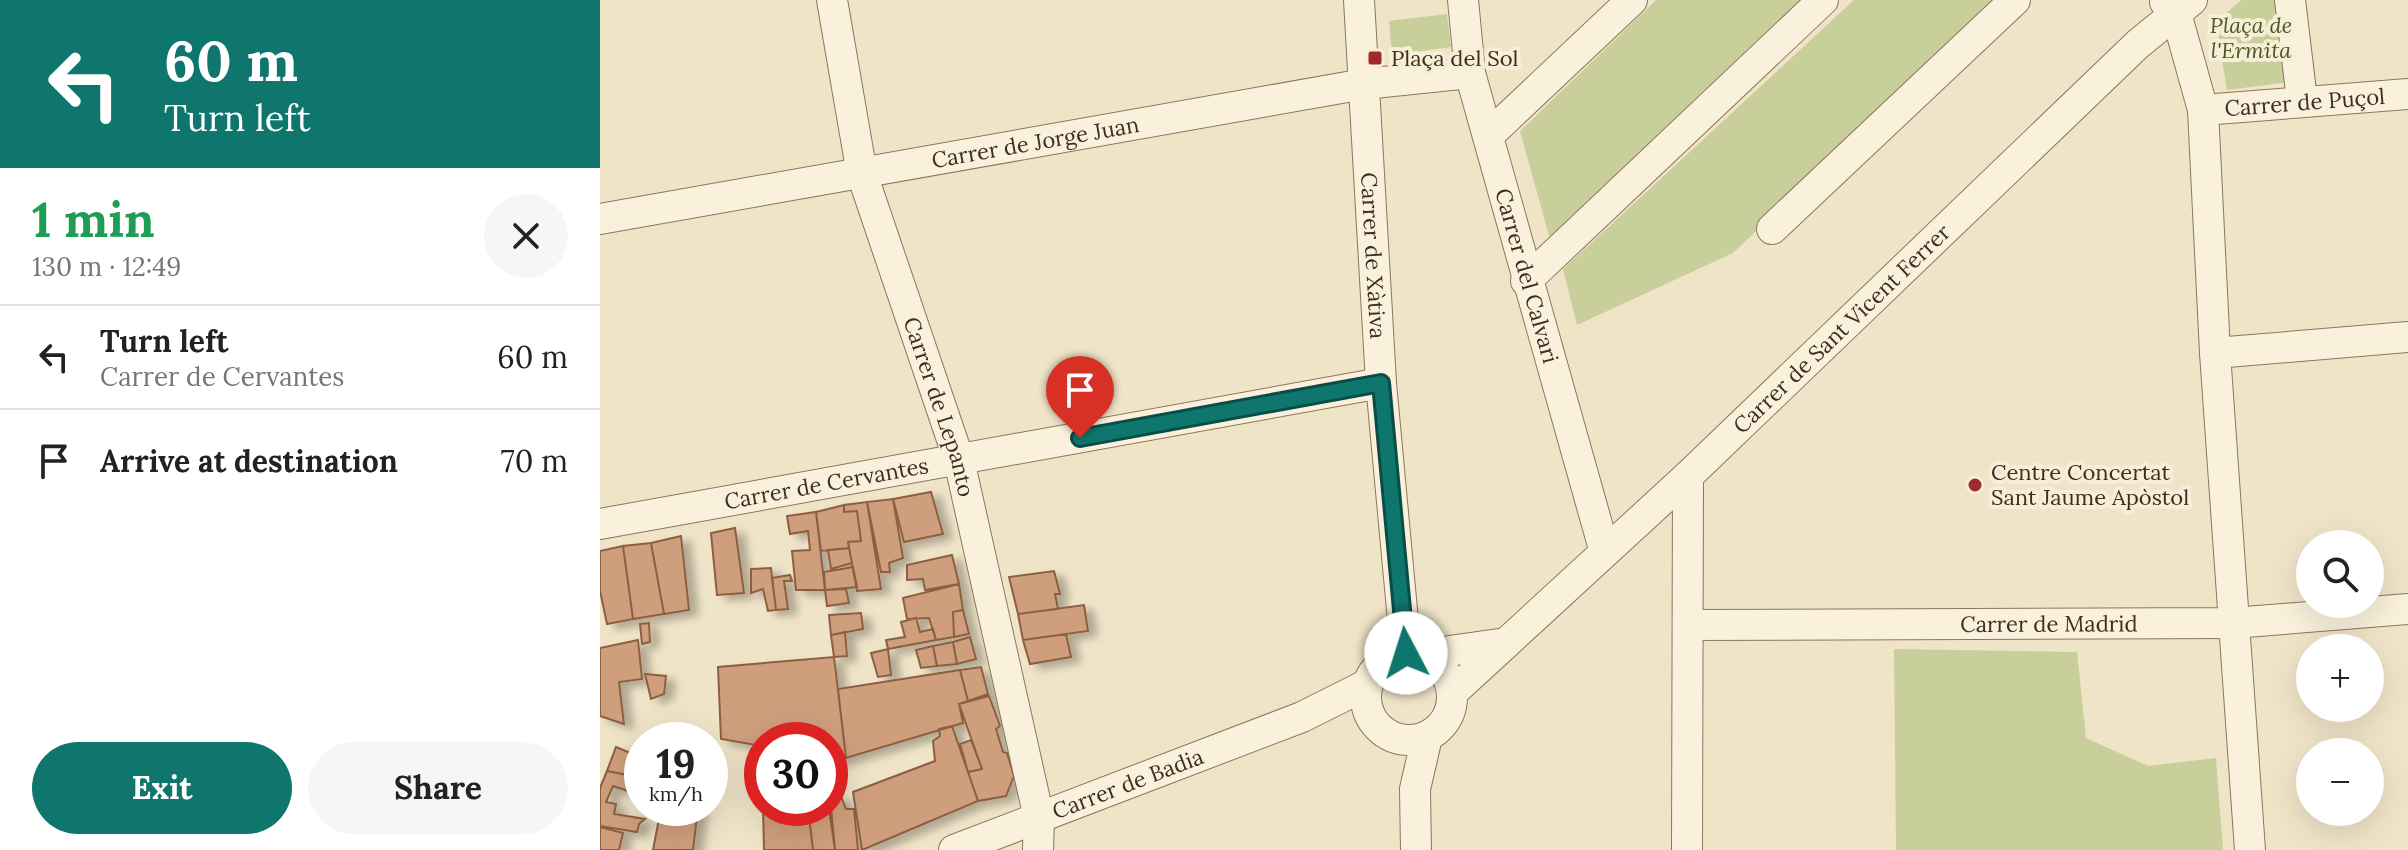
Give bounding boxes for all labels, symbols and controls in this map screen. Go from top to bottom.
park label: Plaça de l'Ermita [2210,11,2292,64]
text: 60 m [164,25,298,96]
icon: left [32,32,136,136]
place label: Plaça del Sol [1391,44,1519,72]
marker: Plaça del Sol [1366,49,1384,67]
street label: Carrer de Puçol [2223,82,2386,122]
text: Turn left [164,95,311,141]
street label: Carrer de Jorge Juan [929,110,1141,174]
street label: Carrer de Xàtiva [1355,172,1392,340]
street label: Carrer del Calvari [1489,185,1565,366]
text: 1 min [32,189,155,250]
button: close [484,194,568,278]
street label: Carrer de Sant Vicent Ferrer [1727,218,1956,439]
text: 130 m · 12:49 [32,250,181,283]
street label: Carrer de Lepanto [897,313,981,499]
text: Turn left [100,322,228,360]
icon: left [32,335,76,379]
text: 60 m [497,338,568,376]
pin [1046,356,1114,438]
text: Carrer de Cervantes [100,360,344,393]
icon: arrive [1058,368,1102,412]
icon: arrive [32,439,76,483]
text: Arrive at destination [100,442,398,480]
text: 70 m [501,442,568,480]
street label: Carrer de Cervantes [722,451,931,515]
place label: Centre Concertat Sant Jaume Apòstol [1991,458,2189,511]
marker: Centre Concertat Sant Jaume Apòstol [1966,476,1984,494]
map controls [2296,530,2384,826]
button: search [2296,530,2384,618]
street label: Carrer de Madrid [1960,609,2138,638]
position arrow [1364,611,1448,695]
button: + [2296,634,2384,722]
speed limit sign: 30 [744,722,848,826]
text: 19 [656,738,696,789]
button: − [2296,738,2384,826]
button: Exit [32,742,292,834]
button: Share [308,742,568,834]
street label: Carrer de Badia [1048,742,1207,825]
text: km/h [649,781,703,806]

